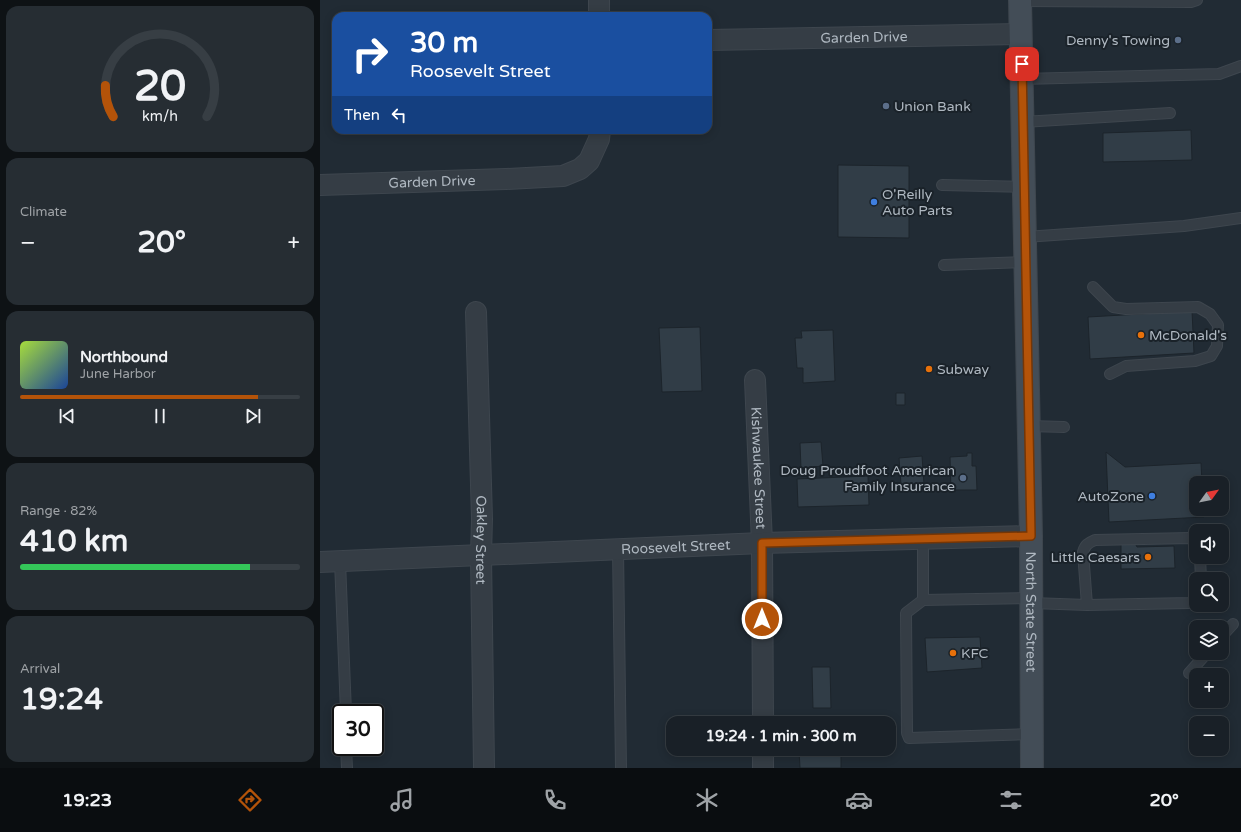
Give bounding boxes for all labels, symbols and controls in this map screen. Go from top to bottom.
text: 30 m [410,26,478,60]
icon: right [344,28,396,80]
street label: Garden Drive [820,28,908,47]
place label: Denny's Towing [1066,32,1170,49]
marker: Denny's Towing [1173,35,1183,45]
pin [1005,47,1039,81]
icon: arrive [1011,53,1033,75]
text: Roosevelt Street [410,60,551,82]
text: 20 [134,62,186,112]
place label: Union Bank [894,98,971,115]
marker: Union Bank [881,101,891,111]
icon: left [388,104,410,126]
text: Then [344,106,380,124]
text: km/h [142,108,178,125]
street label: Garden Drive [388,172,476,192]
place label: O'Reilly Auto Parts [882,186,953,219]
marker: O'Reilly Auto Parts [869,197,879,207]
text: Climate [20,204,67,220]
text: 20° [137,224,186,261]
text: − [20,230,36,256]
text: + [288,230,300,256]
place label: McDonald's [1149,327,1227,344]
marker: McDonald's [1136,330,1146,340]
text: Northbound [80,348,168,366]
place label: Subway [937,361,990,378]
marker: Subway [924,364,934,374]
text: June Harbor [80,366,156,382]
icon: previous [56,405,78,427]
icon: pause [149,405,171,427]
icon: next [242,405,264,427]
street label: Kishwaukee Street [747,406,769,530]
place label: Doug Proudfoot American Family Insurance [780,462,955,495]
marker: Doug Proudfoot American Family Insurance [958,473,968,483]
north arrow [1189,476,1229,516]
map controls [1189,476,1229,756]
place label: AutoZone [1078,488,1144,505]
marker: AutoZone [1147,491,1157,501]
street label: Oakley Street [472,495,490,585]
text: Range · 82% [20,503,97,519]
text: 410 km [20,523,128,560]
button: sound [1189,524,1229,564]
street label: Roosevelt Street [621,536,731,558]
place label: Little Caesars [1051,549,1140,566]
street label: North State Street [1022,551,1040,673]
marker: Little Caesars [1143,552,1153,562]
button: search [1189,572,1229,612]
position arrow [741,598,783,640]
button: layers [1189,620,1229,660]
place label: KFC [961,645,989,662]
marker: KFC [948,648,958,658]
text: Arrival [20,661,60,677]
button: + [1189,668,1229,708]
text: 19:24 [20,681,103,718]
speed limit sign: 30 [332,704,384,756]
button: − [1189,716,1229,756]
text: 19:24 · 1 min · 300 m [706,727,856,745]
icon: directions [236,786,264,814]
icon: music [388,786,416,814]
icon: phone [541,786,569,814]
icon: climate [693,786,721,814]
icon: car [845,786,873,814]
icon: filters [997,786,1025,814]
text: 19:23 [62,789,112,811]
text: 20° [1149,789,1179,811]

